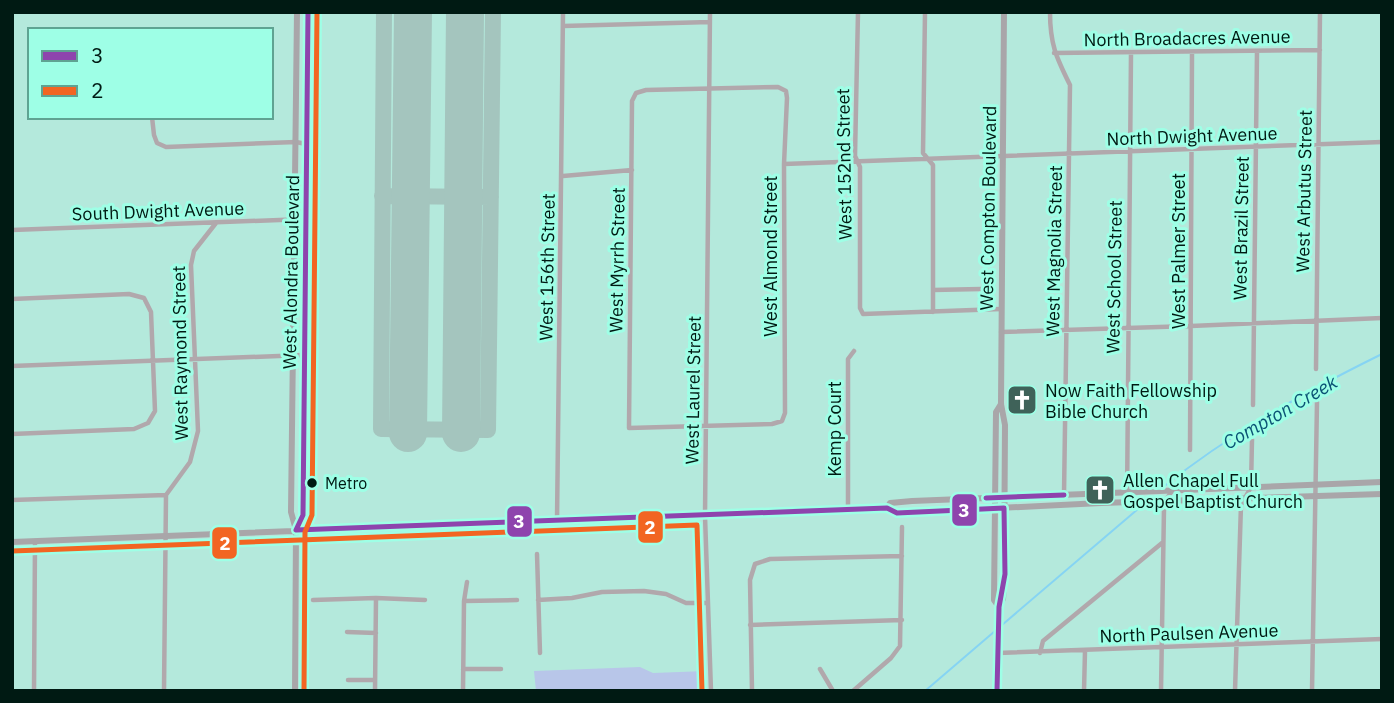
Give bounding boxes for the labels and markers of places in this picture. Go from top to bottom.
place label: Now Faith Fellowship Bible Church [1045,379,1217,423]
church icon: Now Faith Fellowship Bible Church [1005,383,1039,417]
place label: Allen Chapel Full Gospel Baptist Church [1123,469,1303,513]
place label: Metro [325,473,367,493]
church icon: Allen Chapel Full Gospel Baptist Church [1083,473,1117,507]
marker: Metro [305,476,319,490]

